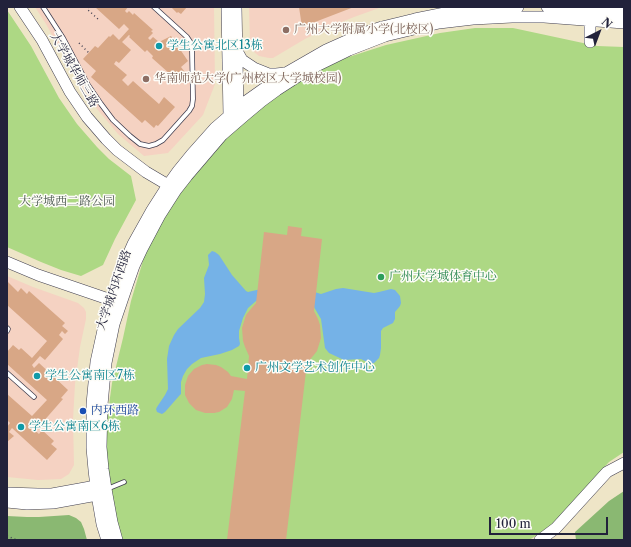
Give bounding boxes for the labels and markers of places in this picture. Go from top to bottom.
place label: 广州大学附属小学(北校区) [294,23,433,37]
marker: 广州大学附属小学(北校区) [281,25,291,35]
place label: 学生公寓北区13栋 [167,39,263,53]
marker: 学生公寓北区13栋 [154,41,164,51]
place label: 华南师范大学(广州校区大学城校园) [154,72,341,86]
marker: 华南师范大学(广州校区大学城校园) [141,74,151,84]
place label: 广州大学城体育中心 [389,270,497,284]
marker: 广州大学城体育中心 [376,272,386,282]
place label: 广州文学艺术创作中心 [255,361,375,375]
marker: 广州文学艺术创作中心 [242,363,252,373]
place label: 学生公寓南区7栋 [45,369,135,383]
marker: 学生公寓南区7栋 [32,371,42,381]
place label: 内环西路 [91,404,139,418]
marker: 内环西路 [78,406,88,416]
place label: 学生公寓南区6栋 [29,420,120,434]
marker: 学生公寓南区6栋 [16,422,26,432]

